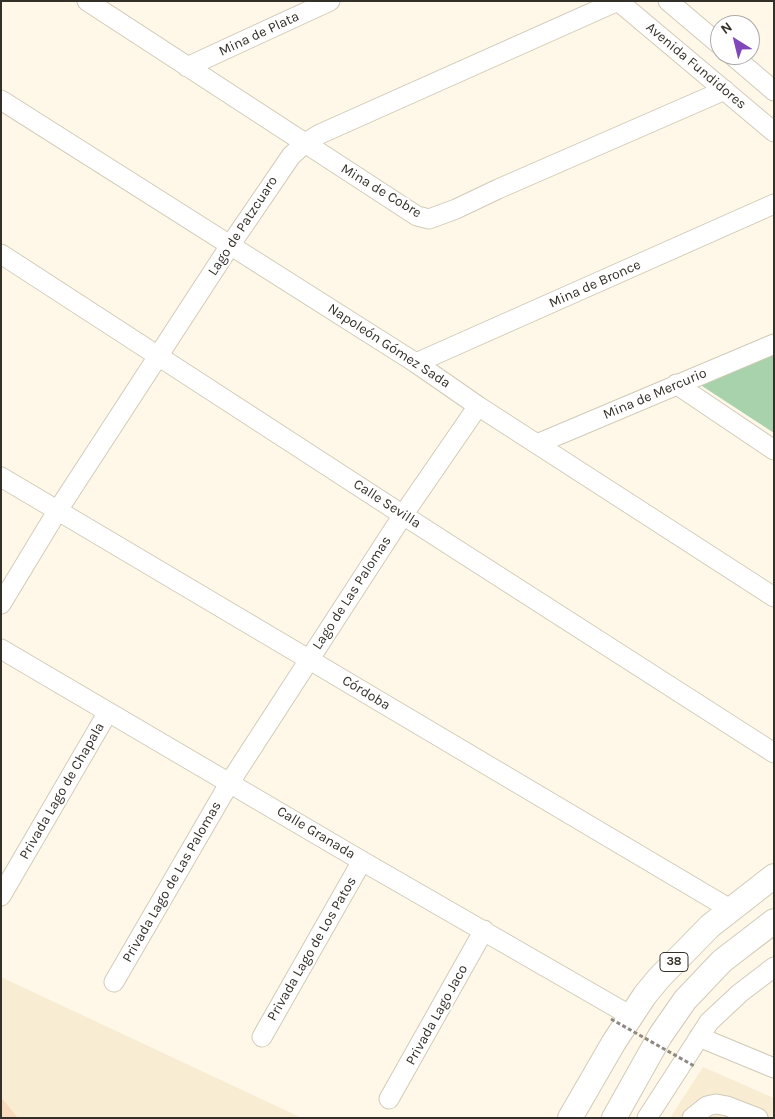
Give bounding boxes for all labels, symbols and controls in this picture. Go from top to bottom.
street label: Mina de Plata [216,8,302,60]
north arrow [710,15,760,65]
text: N [717,18,736,38]
street label: Avenida Fundidores [642,19,750,113]
street label: Mina de Cobre [338,160,424,222]
street label: Lago de Patzcuaro [205,173,281,279]
street label: Mina de Bronce [547,256,643,312]
street label: Napoleón Gómez Sada [325,300,453,392]
street label: Mina de Mercurio [601,365,709,423]
street label: Calle Sevilla [350,476,424,532]
street label: Lago de Las Palomas [309,533,395,653]
street label: Córdoba [339,672,393,714]
street label: Privada Lago de Chapala [16,720,108,862]
street label: Privada Lago de Las Palomas [119,799,225,965]
street label: Calle Granada [274,803,358,863]
street label: Privada Lago de Los Patos [264,874,360,1024]
road number: 38 [660,952,688,972]
street label: Privada Lago Jaco [402,962,472,1068]

